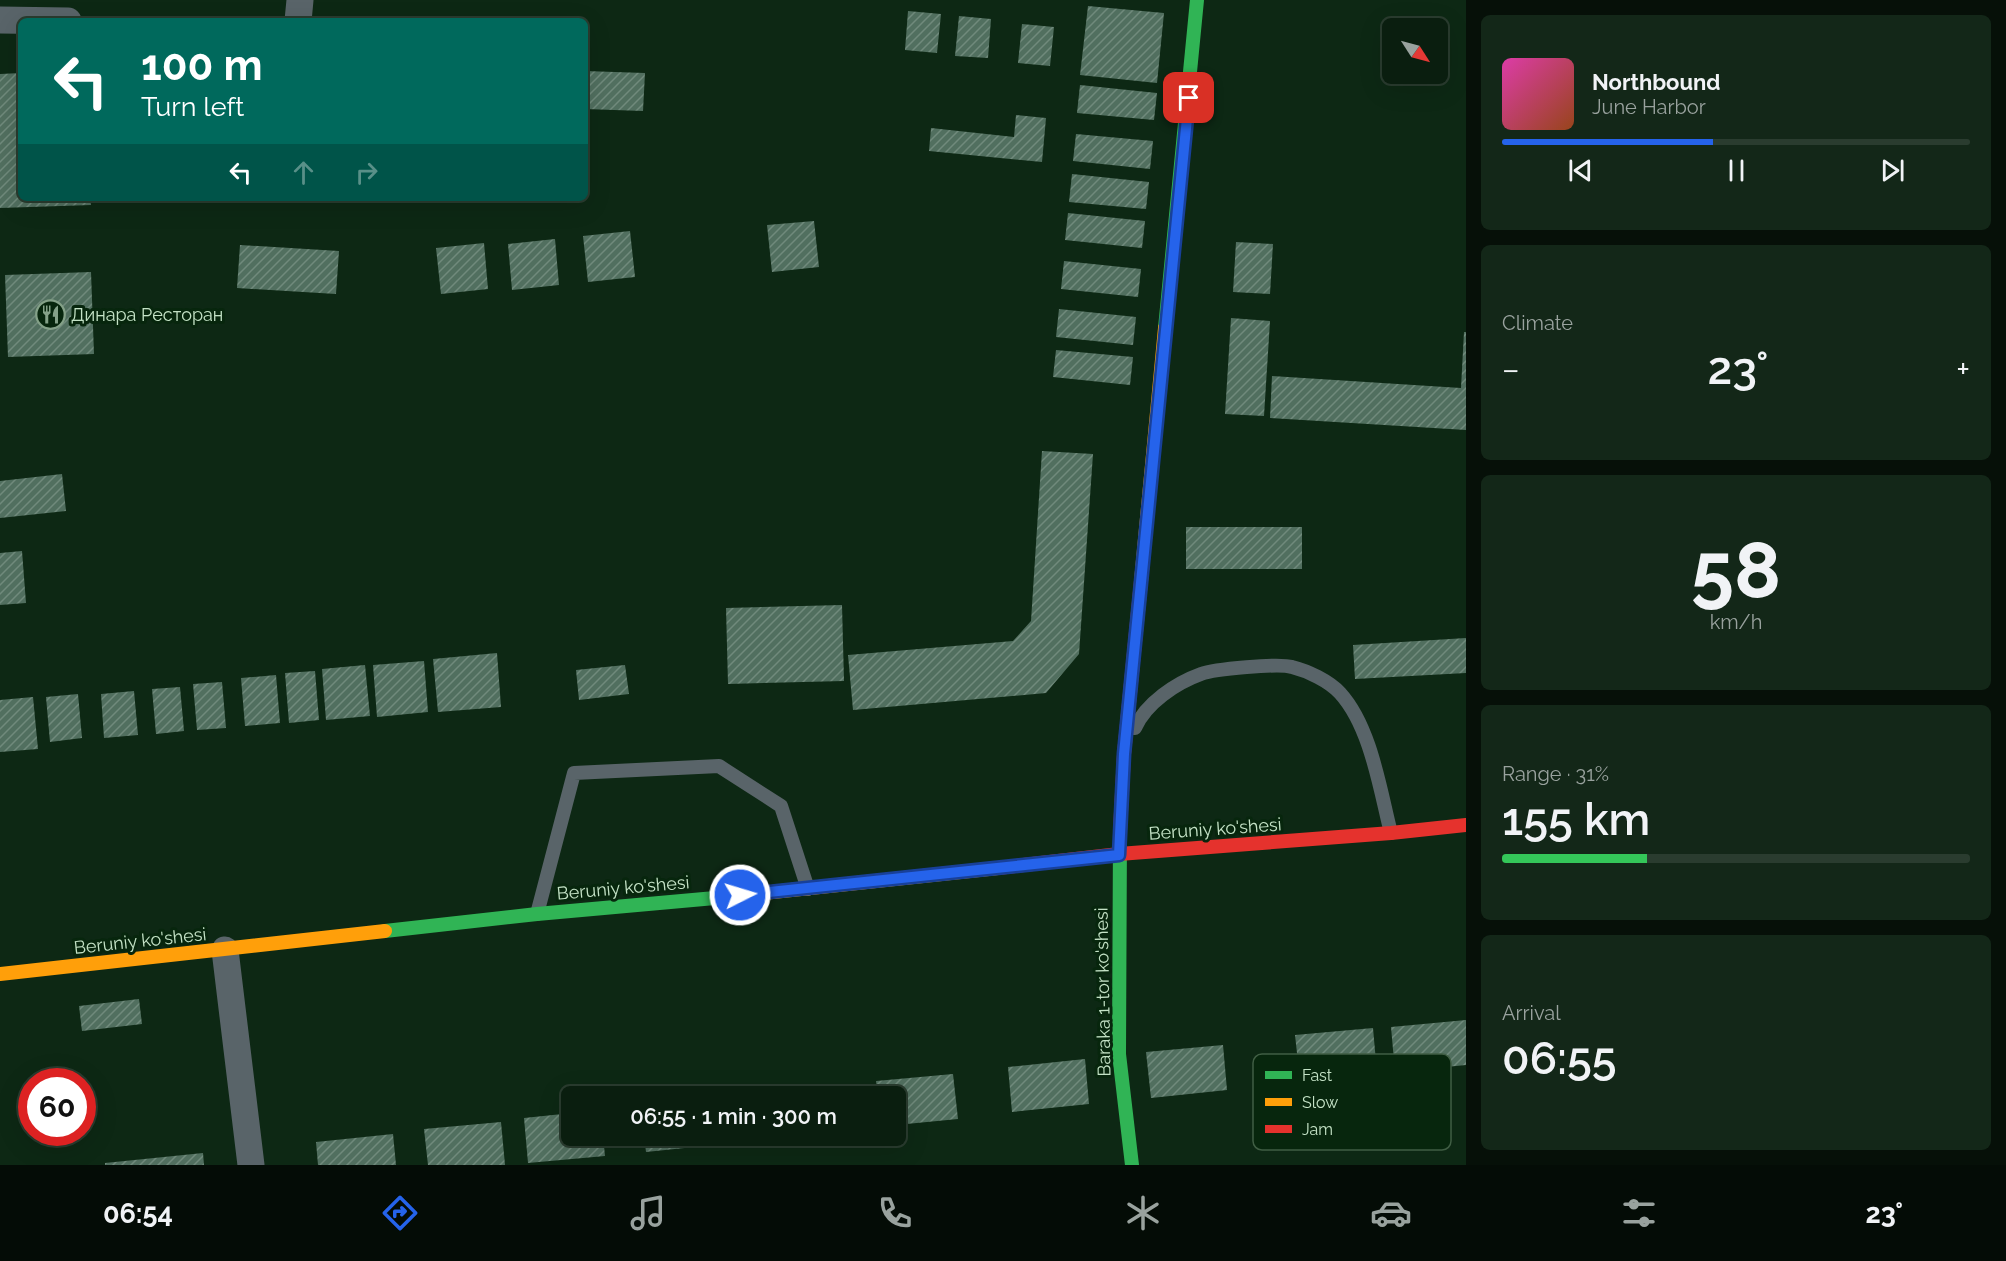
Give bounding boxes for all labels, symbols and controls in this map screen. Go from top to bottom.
north arrow [1382,18,1448,84]
map controls [1382,18,1448,84]
text: 100 m [141,41,263,90]
icon: left [42,42,120,120]
text: Northbound [1592,69,1721,95]
pin [1163,72,1214,123]
icon: arrive [1172,81,1205,114]
text: Turn left [141,91,244,122]
text: June Harbor [1592,95,1706,119]
icon: previous [1564,154,1597,187]
icon: pause [1720,154,1753,187]
icon: next [1876,154,1909,187]
icon: left [224,156,257,189]
icon: ahead [287,156,320,189]
icon: right [350,156,383,189]
restaurant icon: Динара Ресторан [34,299,66,331]
place label: Динара Ресторан [71,304,223,325]
text: Climate [1502,311,1573,335]
text: 23° [1708,342,1769,395]
text: − [1502,350,1520,389]
text: + [1956,350,1970,389]
text: 58 [1691,525,1781,616]
text: km/h [1710,610,1762,634]
text: Range · 31% [1502,762,1609,786]
text: 155 km [1502,793,1650,846]
street label: Beruniy ko'shesi [1148,813,1282,844]
position arrow [708,863,772,927]
street label: Beruniy ko'shesi [556,871,690,904]
street label: Baraka 1-tor ko'shesi [1091,907,1114,1077]
street label: Beruniy ko'shesi [73,923,207,958]
text: Arrival [1502,1001,1561,1025]
text: 06:55 [1502,1032,1617,1085]
legend [1253,1054,1451,1150]
text: Fast [1302,1066,1333,1085]
speed limit sign: 60 [18,1068,96,1146]
text: Slow [1302,1093,1338,1112]
text: 06:55 · 1 min · 300 m [630,1103,837,1129]
text: Jam [1302,1120,1333,1139]
icon: directions [379,1192,421,1234]
icon: music [627,1192,669,1234]
icon: phone [874,1192,916,1234]
icon: climate [1122,1192,1164,1234]
icon: car [1370,1192,1412,1234]
icon: filters [1618,1192,1660,1234]
text: 06:54 [103,1198,173,1229]
text: 23° [1865,1198,1903,1229]

